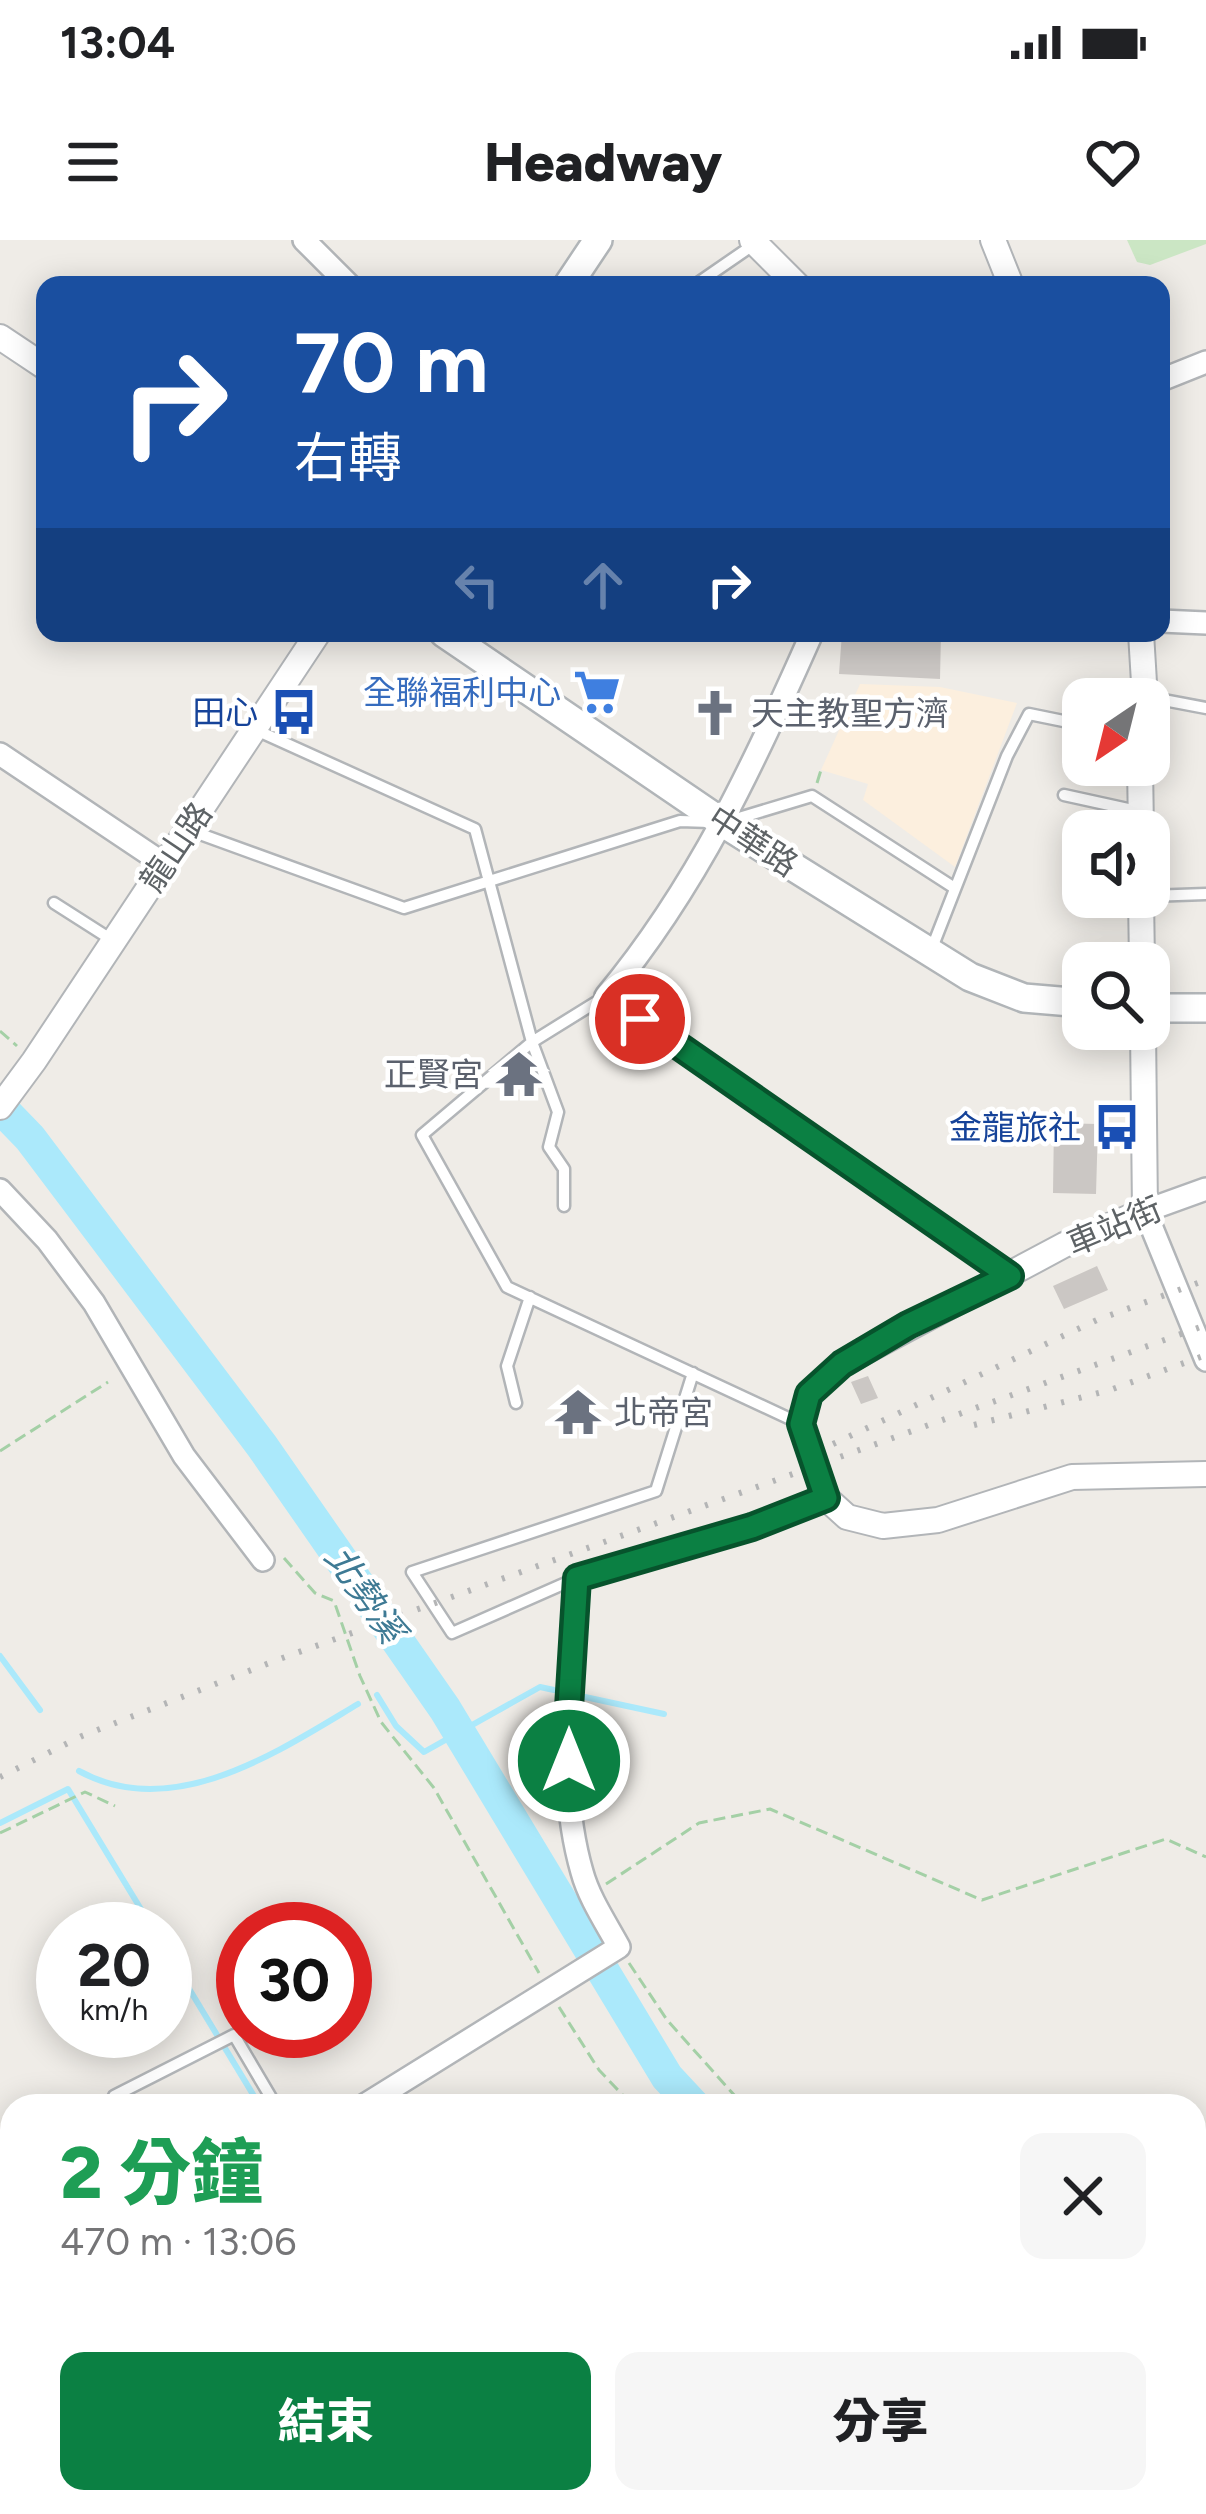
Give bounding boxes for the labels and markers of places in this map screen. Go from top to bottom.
supermarket icon: 全聯福利中心 [572,667,622,717]
place label: 全聯福利中心 [363,673,561,712]
bus stop icon: 田心 [269,687,319,737]
church icon: 天主教聖方濟 [690,688,740,738]
place label: 田心 [192,693,258,732]
place label: 天主教聖方濟 [751,694,949,733]
pin [589,968,691,1070]
temple icon: 正賢宮 [494,1049,544,1099]
place label: 正賢宮 [384,1055,483,1094]
bus stop icon: 金龍旅社 [1092,1102,1142,1152]
place label: 金龍旅社 [949,1108,1081,1147]
temple icon: 北帝宮 [553,1387,603,1437]
place label: 北帝宮 [614,1393,713,1432]

